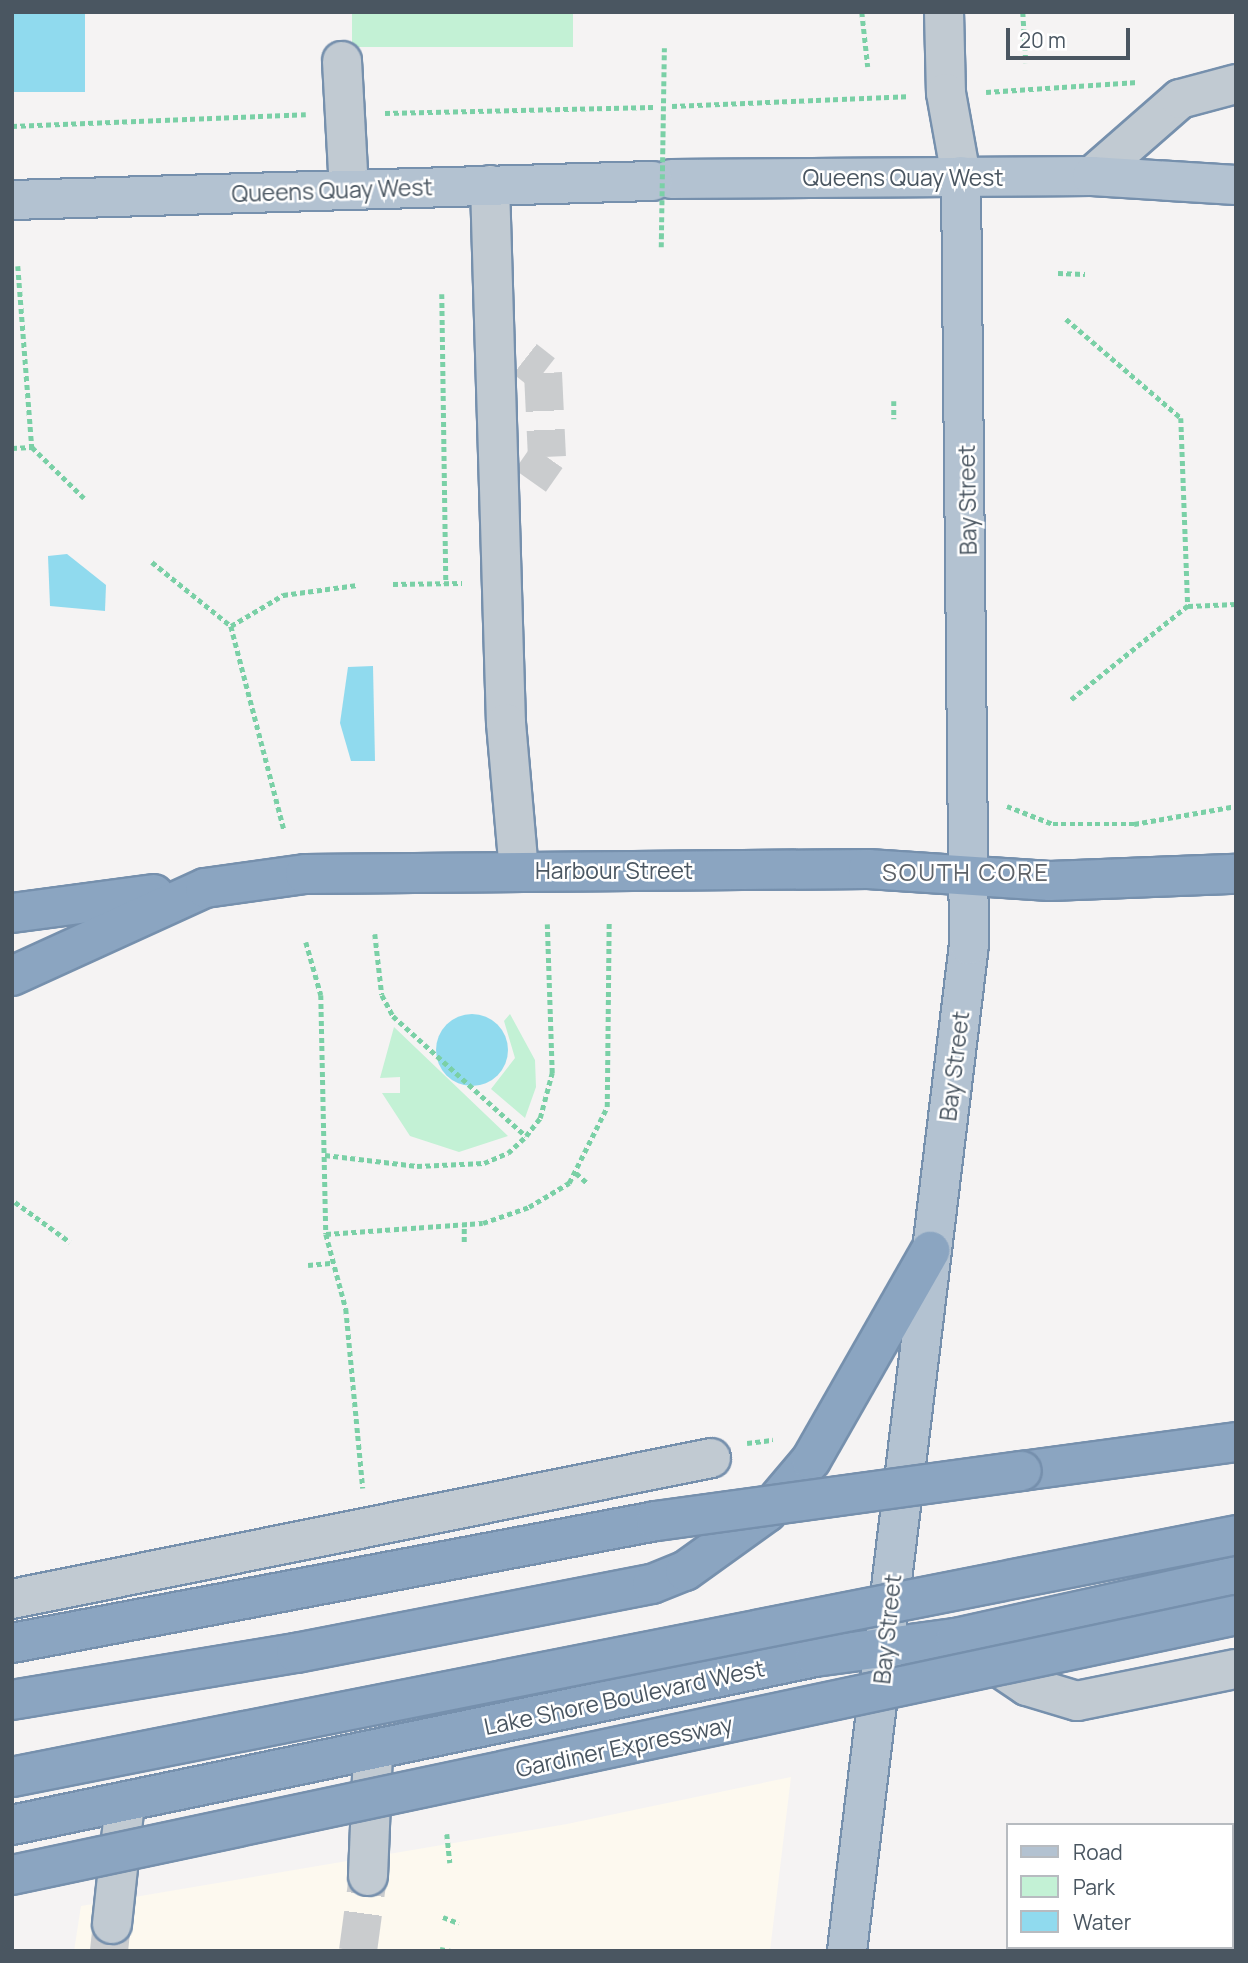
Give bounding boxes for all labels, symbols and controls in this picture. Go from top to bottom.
scale bar [1010,14,1134,58]
text: 20 m [1019,26,1066,54]
street label: Queens Quay West [802,163,1004,191]
street label: Queens Quay West [231,173,433,207]
street label: Bay Street [952,445,982,555]
street label: Harbour Street [535,856,693,884]
district label: SOUTH CORE [883,858,1049,886]
street label: Bay Street [934,1009,974,1123]
street label: Bay Street [868,1573,906,1685]
street label: Lake Shore Boulevard West [481,1654,767,1740]
street label: Gardiner Expressway [513,1710,735,1782]
legend [1006,1823,1234,1949]
text: Road [1073,1838,1123,1866]
text: Park [1073,1873,1115,1901]
text: Water [1073,1908,1131,1936]

